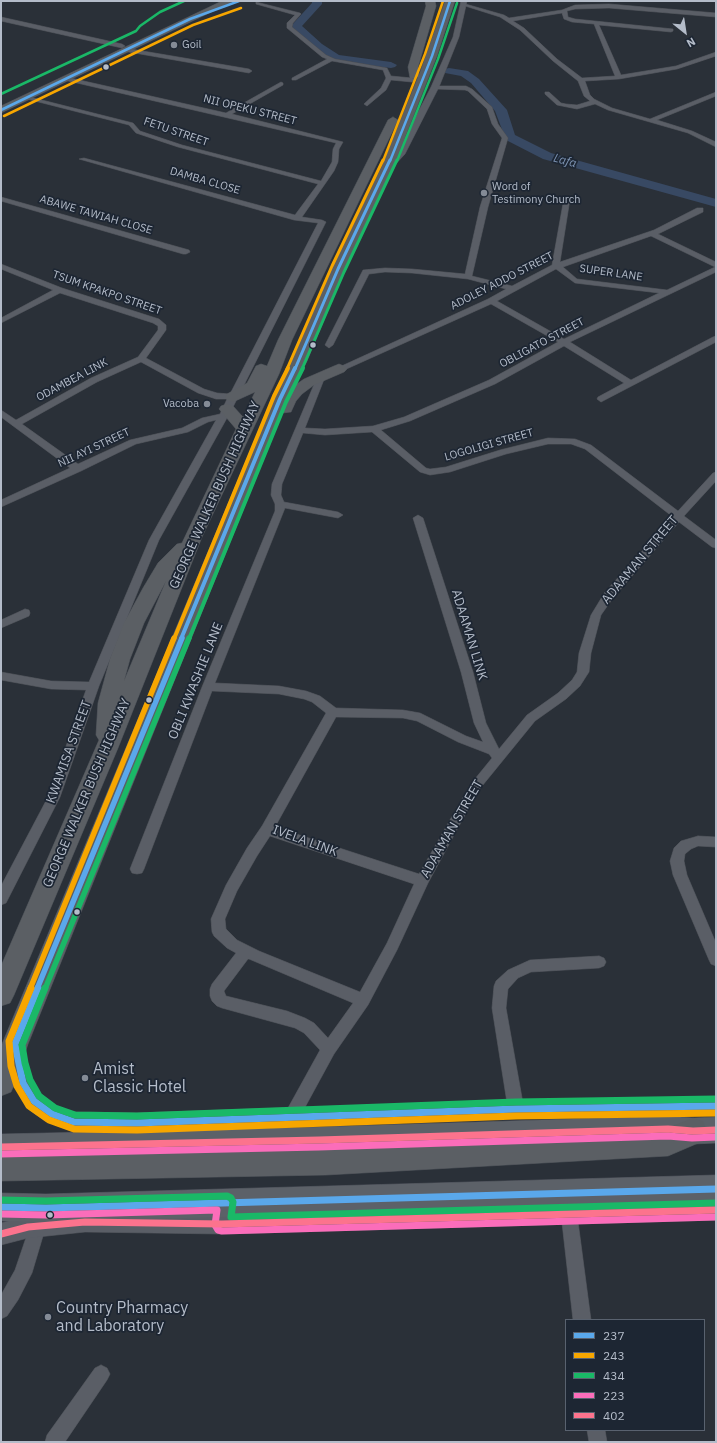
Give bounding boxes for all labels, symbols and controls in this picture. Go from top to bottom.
north arrow [665,12,705,52]
text: N [684,34,698,50]
place label: Goil [182,38,202,52]
marker: Goil [169,40,179,50]
unlabelled marker [101,62,111,72]
street label: NII OPEKU STREET [202,92,298,128]
street label: FETU STREET [142,115,210,149]
water label: Lafa [552,151,578,171]
street label: DAMBA CLOSE [168,165,242,197]
place label: Word of Testimony Church [492,180,581,206]
marker: Word of Testimony Church [479,188,489,198]
street label: ABAWE TAWIAH CLOSE [38,193,154,237]
street label: ADOLEY ADDO STREET [448,249,556,313]
street label: SUPER LANE [579,262,643,284]
street label: TSUM KPAKPO STREET [51,268,163,318]
street label: OBLIGATO STREET [497,315,587,371]
unlabelled marker [308,340,318,350]
street label: ODAMBEA LINK [34,356,110,404]
place label: Vacoba [163,397,199,411]
street label: GEORGE WALKER BUSH HIGHWAY [166,399,264,591]
marker: Vacoba [202,399,212,409]
street label: NII AYI STREET [56,426,132,470]
street label: LOGOLIGI STREET [443,426,535,464]
street label: ADAAMAN STREET [598,513,682,607]
street label: ADAAMAN LINK [448,588,490,682]
street label: OBLI KWASHIE LANE [165,620,227,742]
unlabelled marker [144,695,154,705]
street label: GEORGE WALKER BUSH HIGHWAY [40,696,134,890]
street label: KWAMISA STREET [43,698,95,806]
street label: ADAAMAN STREET [418,777,486,881]
street label: IVELA LINK [270,822,340,860]
unlabelled marker [72,907,82,917]
place label: Amist Classic Hotel [93,1059,186,1097]
marker: Amist Classic Hotel [80,1073,90,1083]
unlabelled marker [45,1210,55,1220]
place label: Country Pharmacy and Laboratory [56,1298,188,1336]
marker: Country Pharmacy and Laboratory [43,1312,53,1322]
legend [565,1319,705,1431]
text: 237 [603,1328,625,1343]
text: 243 [603,1348,625,1363]
text: 434 [603,1368,625,1383]
text: 223 [603,1388,625,1403]
text: 402 [603,1408,625,1423]

